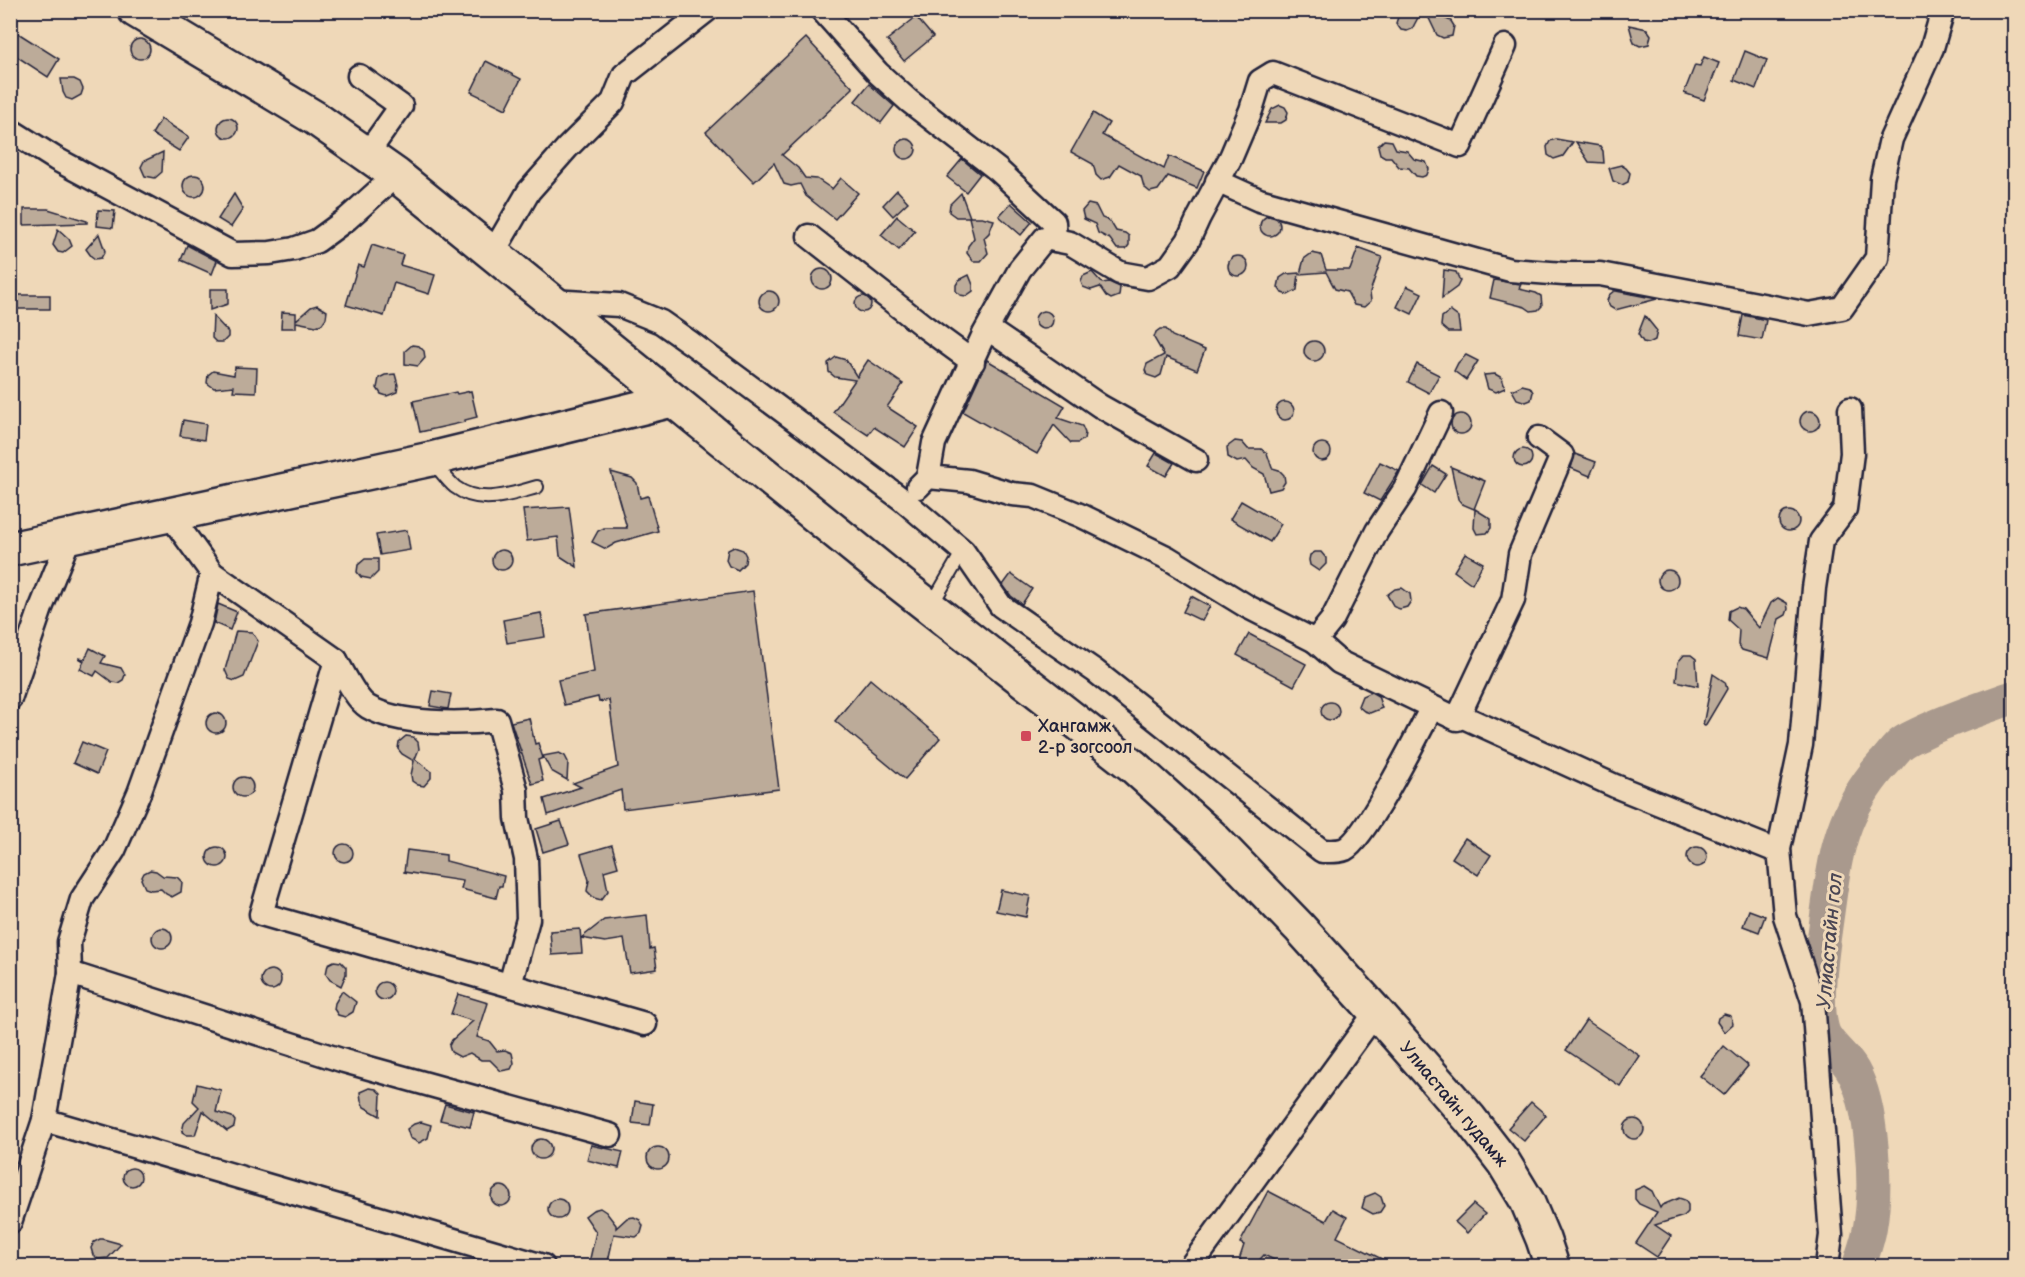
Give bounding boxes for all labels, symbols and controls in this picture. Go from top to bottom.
place label: Хангамж 2-р зогсоол [1038,716,1133,758]
marker: Хангамж 2-р зогсоол [1019,729,1033,743]
water label: Улиастайн гол [1812,872,1848,1010]
street label: Улиастайн гудамж [1395,1038,1512,1171]

